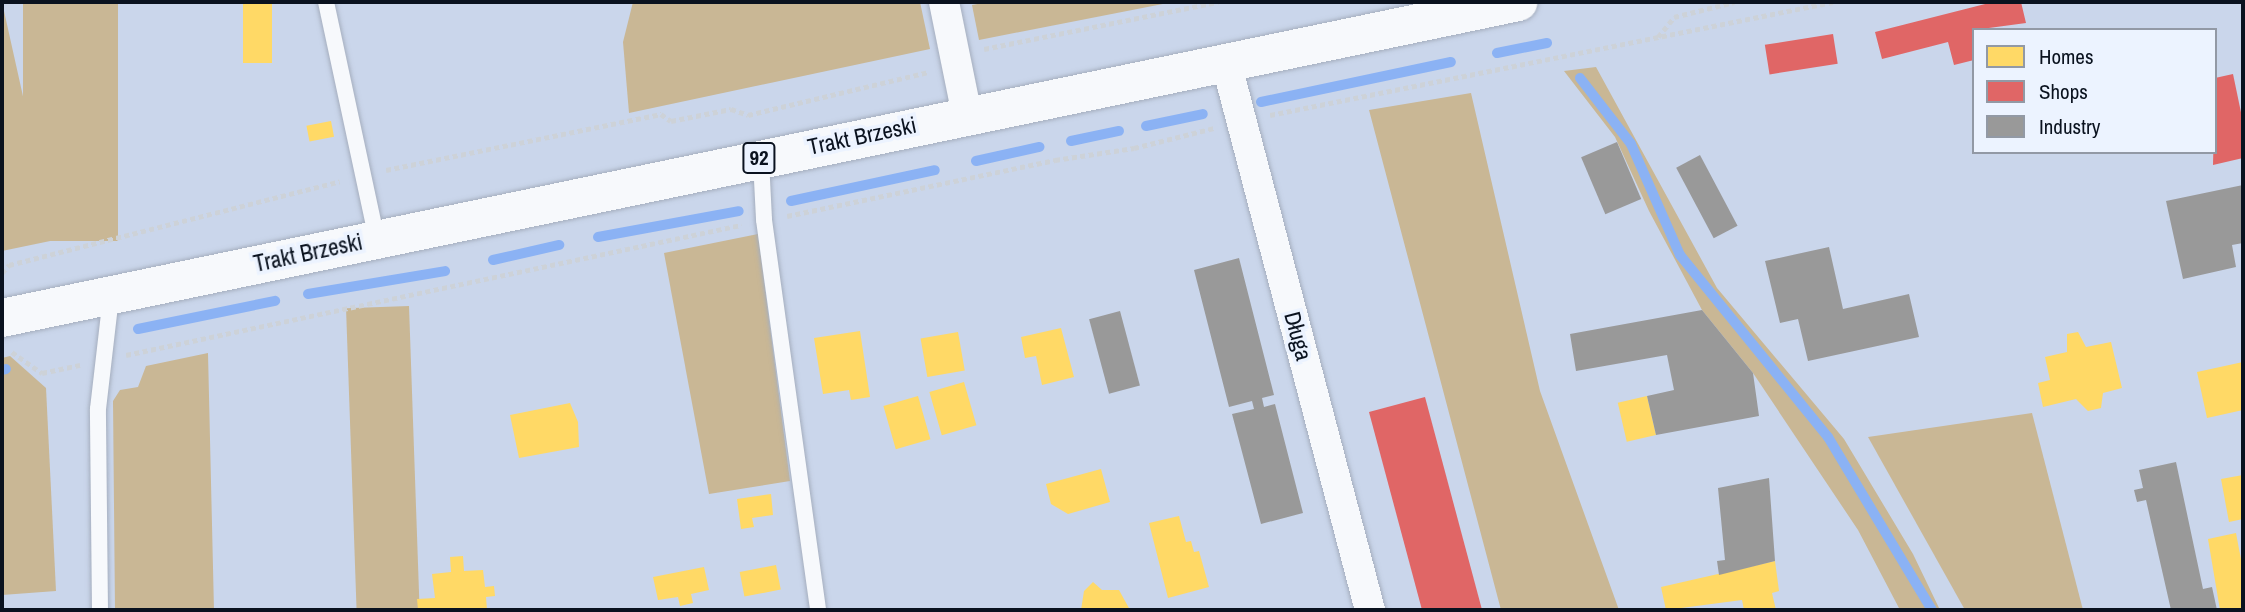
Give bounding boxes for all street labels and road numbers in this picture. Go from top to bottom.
street label: Trakt Brzeski [805,111,919,161]
road number: 92 [742,140,776,176]
street label: Trakt Brzeski [251,228,365,278]
street label: Długa [1278,309,1318,363]

